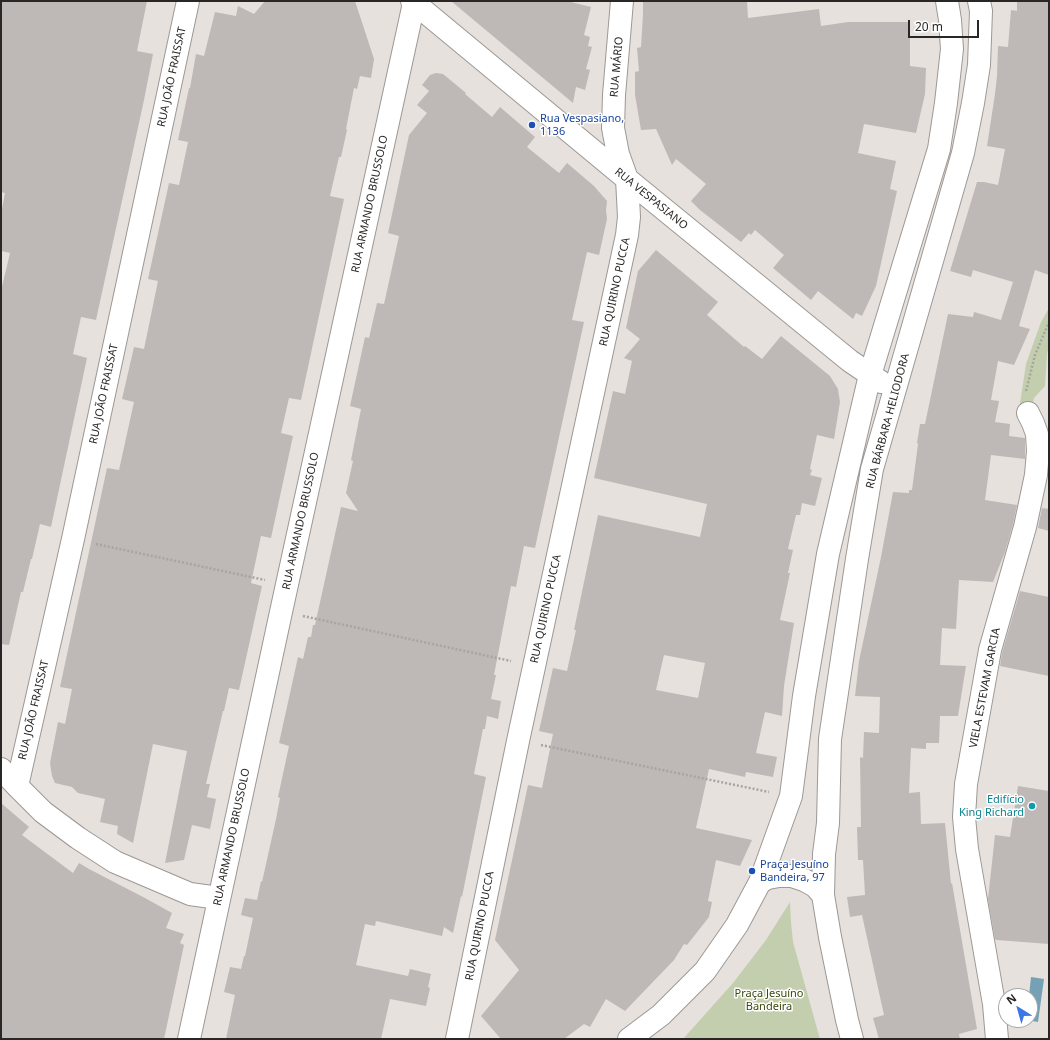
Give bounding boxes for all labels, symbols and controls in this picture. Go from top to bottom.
scale bar [910,12,981,38]
text: 20 m [915,18,943,35]
street label: RUA JOÃO FRAISSAT [155,26,189,128]
street label: RUA MÁRIO [608,36,626,98]
place label: Rua Vespasiano, 1136 [540,112,624,138]
marker: Rua Vespasiano, 1136 [527,120,537,130]
street label: RUA ARMANDO BRUSSOLO [349,134,391,274]
street label: RUA VESPASIANO [612,165,690,233]
street label: RUA QUIRINO PUCCA [597,236,633,348]
street label: RUA JOÃO FRAISSAT [87,343,121,445]
street label: RUA BÁRBARA HELIODORA [864,352,912,490]
street label: RUA ARMANDO BRUSSOLO [280,451,322,591]
street label: RUA QUIRINO PUCCA [528,553,564,665]
street label: VIELA ESTEVAM GARCIA [967,627,1003,749]
street label: RUA JOÃO FRAISSAT [16,659,52,761]
street label: RUA ARMANDO BRUSSOLO [211,767,253,907]
place label: Edifício King Richard [959,793,1024,819]
marker: Edifício King Richard [1027,801,1037,811]
place label: Praça Jesuíno Bandeira, 97 [760,858,829,884]
marker: Praça Jesuíno Bandeira, 97 [747,866,757,876]
street label: RUA QUIRINO PUCCA [463,870,497,982]
park label: Praça Jesuíno Bandeira [734,987,804,1013]
north arrow [998,988,1038,1028]
text: N [1003,990,1019,1008]

